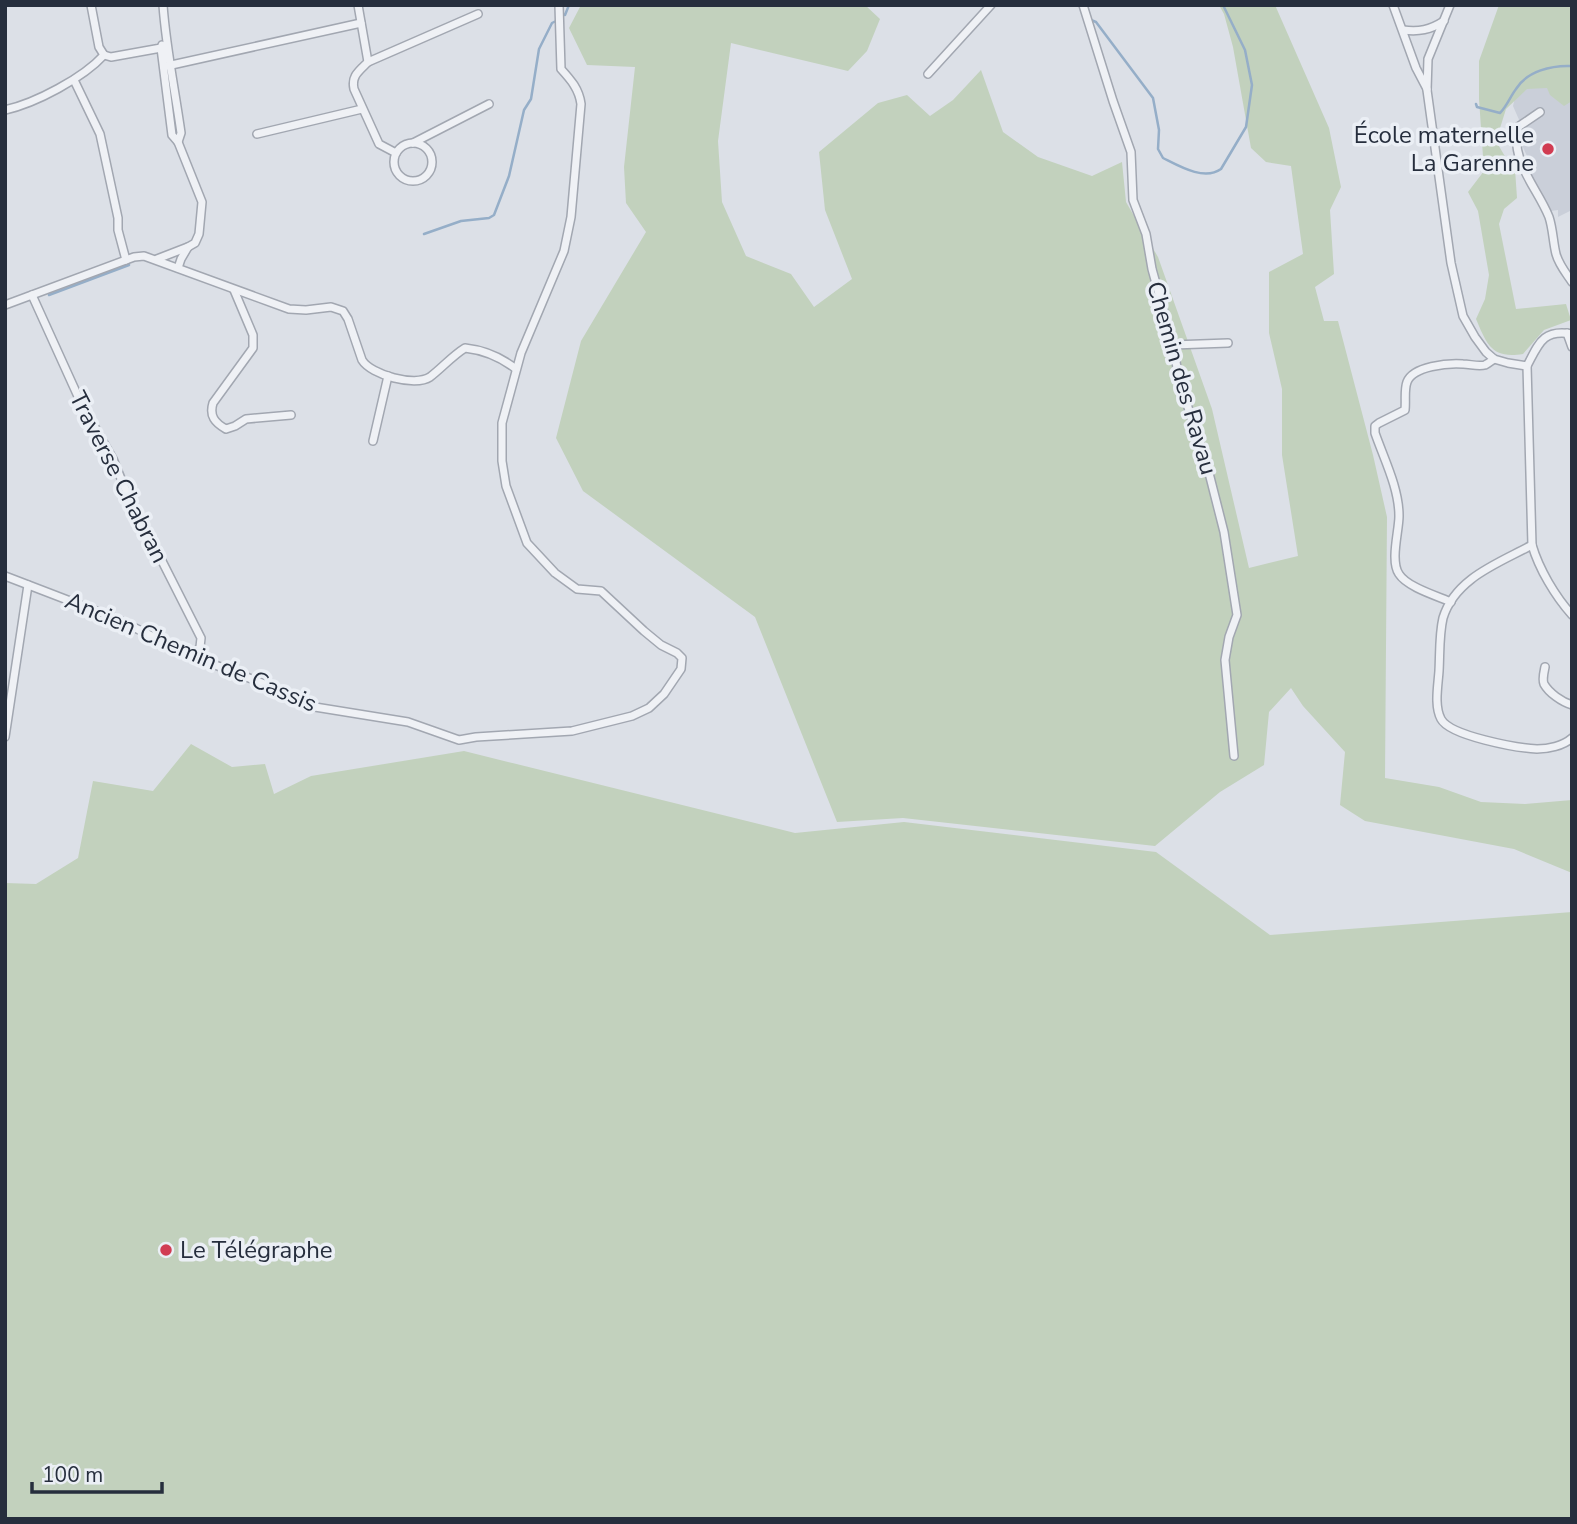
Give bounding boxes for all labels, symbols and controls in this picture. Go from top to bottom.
place label: École maternelle La Garenne [1354,119,1534,179]
marker: École maternelle La Garenne [1540,141,1556,157]
street label: Chemin des Ravau [1139,278,1225,478]
street label: Traverse Chabran [62,386,176,568]
street label: Ancien Chemin de Cassis [60,584,322,720]
place label: Le Télégraphe [180,1234,333,1266]
marker: Le Télégraphe [158,1242,174,1258]
scale bar [32,1450,161,1494]
text: 100 m [42,1461,103,1489]

